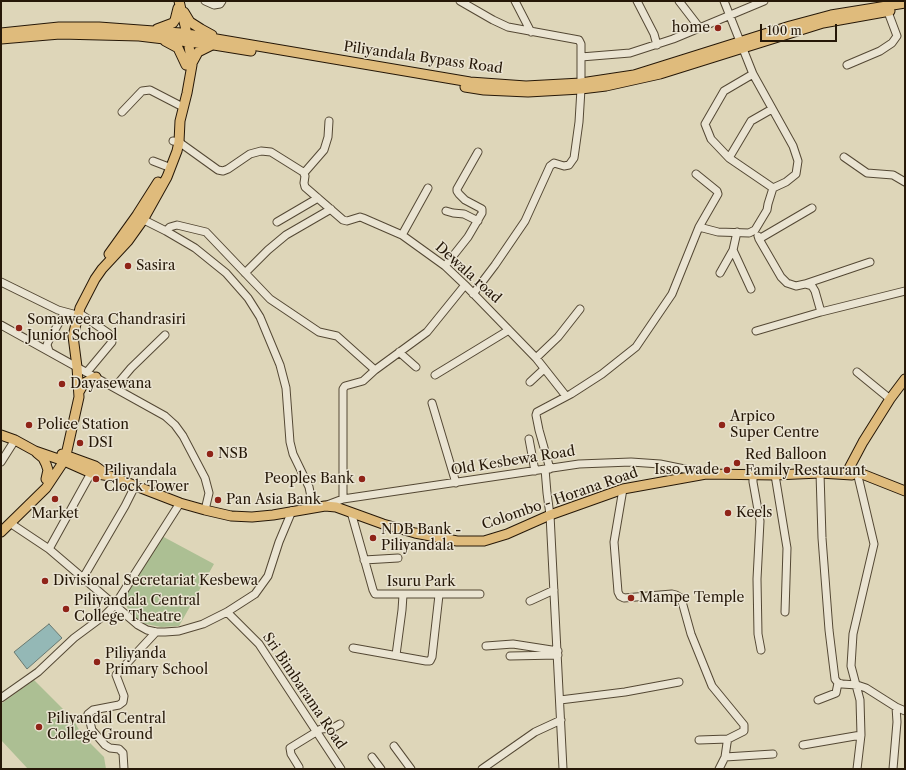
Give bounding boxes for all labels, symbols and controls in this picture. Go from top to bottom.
scale bar [762,16,839,42]
place label: home [672,20,710,36]
marker: home [713,23,723,33]
text: 100 m [767,23,802,38]
street label: Piliyandala Bypass Road [342,39,504,77]
street label: Dewala road [432,239,504,307]
place label: Sasira [136,258,175,274]
marker: Sasira [123,261,133,271]
place label: Somaweera Chandrasiri Junior School [27,312,186,344]
marker: Somaweera Chandrasiri Junior School [14,323,24,333]
place label: Dayasewana [70,376,152,392]
marker: Dayasewana [57,379,67,389]
place label: Arpico Super Centre [730,409,819,442]
place label: Police Station [37,417,129,433]
marker: Police Station [24,420,34,430]
marker: Arpico Super Centre [717,420,727,430]
place label: DSI [88,435,113,451]
marker: DSI [75,438,85,448]
street label: Old Kesbewa Road [450,443,576,479]
place label: NSB [218,446,248,462]
place label: Red Balloon Family Restaurant [745,447,866,480]
marker: NSB [205,449,215,459]
marker: Red Balloon Family Restaurant [732,458,742,468]
place label: Isso wade [654,462,719,478]
place label: Piliyandala Clock Tower [104,463,189,496]
street label: Colombo - Horana Road [480,464,640,534]
marker: Isso wade [722,465,732,475]
place label: Peoples Bank [264,471,354,487]
marker: Piliyandala Clock Tower [91,474,101,484]
marker: Peoples Bank [357,474,367,484]
place label: Pan Asia Bank [226,492,321,508]
marker: Market [50,494,60,504]
marker: Pan Asia Bank [213,495,223,505]
place label: Keels [736,505,772,521]
place label: Market [31,506,79,522]
marker: Keels [723,508,733,518]
place label: NDB Bank - Piliyandala [381,522,461,554]
marker: NDB Bank - Piliyandala [368,533,378,543]
place label: Divisional Secretariat Kesbewa [53,573,258,589]
street label: Isuru Park [387,574,455,590]
marker: Divisional Secretariat Kesbewa [40,576,50,586]
place label: Mampe Temple [639,590,744,606]
place label: Piliyandala Central College Theatre [74,593,200,626]
marker: Mampe Temple [626,593,636,603]
marker: Piliyandala Central College Theatre [61,604,71,614]
street label: Sri Bimbarama Road [259,629,349,753]
place label: Piliyanda Primary School [105,646,208,678]
marker: Piliyanda Primary School [92,657,102,667]
place label: Piliyandal Central College Ground [47,711,166,744]
marker: Piliyandal Central College Ground [34,722,44,732]

